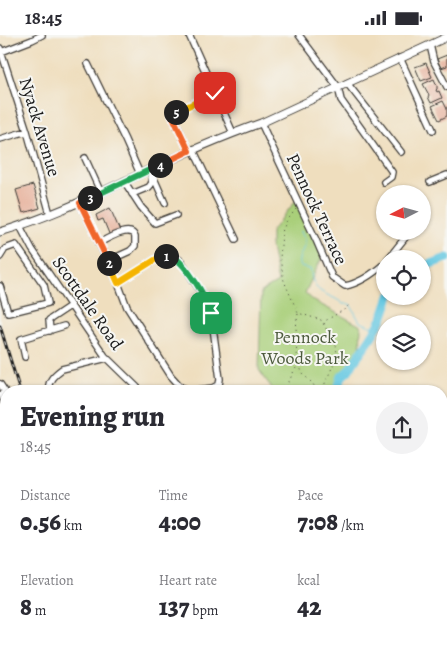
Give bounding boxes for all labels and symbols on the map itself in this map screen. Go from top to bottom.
pin [194,72,236,114]
street label: Nyack Avenue [14,75,66,179]
pin: 5 [164,99,188,125]
street label: Pennock Terrace [281,149,353,269]
pin: 4 [148,153,172,177]
pin: 3 [78,185,102,211]
north arrow [376,185,431,240]
pin: 1 [154,243,178,269]
street label: Scottdale Road [47,251,129,355]
pin: 2 [96,251,122,275]
pin [190,292,232,334]
park label: Pennock Woods Park [260,325,349,370]

